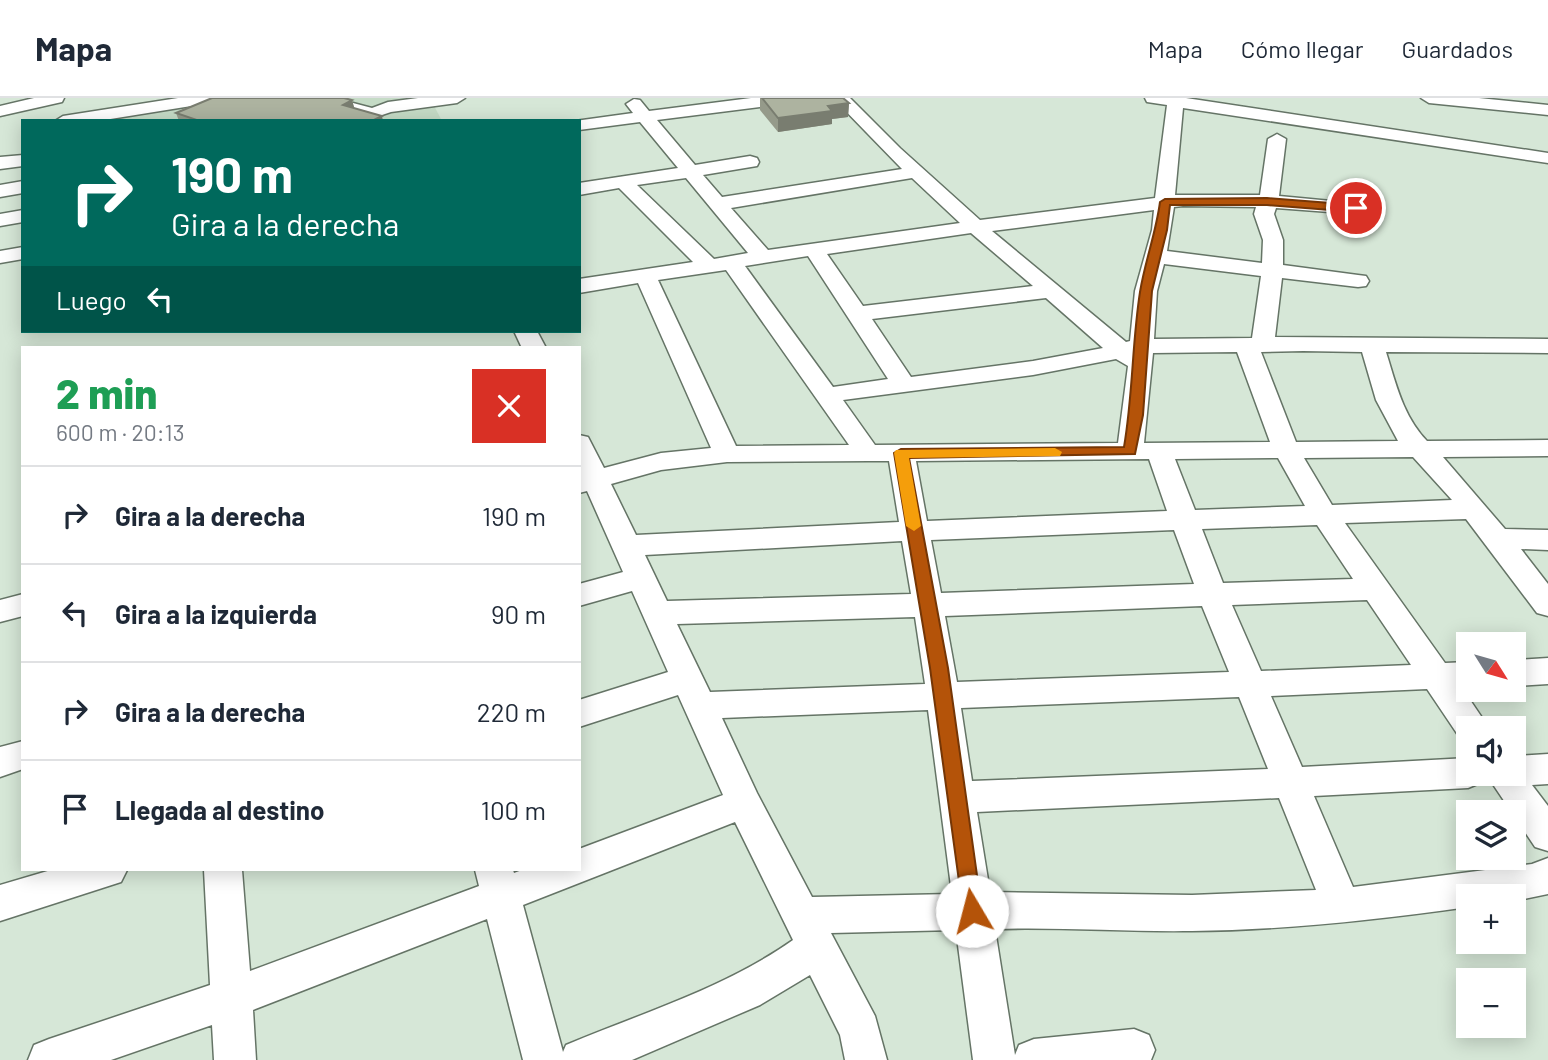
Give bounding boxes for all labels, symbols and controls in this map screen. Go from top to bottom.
text: Mapa [35,28,112,68]
text: Mapa [1148,34,1203,63]
text: Cómo llegar [1241,34,1363,63]
text: Guardados [1401,34,1513,63]
text: 190 m [171,144,293,203]
icon: right [56,147,147,238]
pin [1326,178,1386,238]
icon: arrive [1337,189,1375,227]
text: Gira a la derecha [171,204,399,242]
icon: left [141,280,179,318]
text: Luego [56,284,127,315]
text: 2 min [56,367,157,417]
button: close [472,369,546,443]
text: 600 m · 20:13 [56,418,185,446]
icon: right [56,496,94,534]
text: Gira a la derecha [115,500,305,531]
text: 190 m [482,500,546,531]
icon: left [56,594,94,632]
text: Gira a la izquierda [115,598,317,629]
text: 90 m [491,598,546,629]
north arrow [1456,632,1526,702]
map controls [1456,632,1526,1038]
icon: right [56,692,94,730]
text: Gira a la derecha [115,696,305,727]
text: 220 m [477,696,546,727]
button: sound [1456,716,1526,786]
icon: arrive [56,790,94,828]
text: Llegada al destino [115,794,324,825]
text: 100 m [481,794,546,825]
button: layers [1456,800,1526,870]
position arrow [935,874,1009,948]
button: + [1456,884,1526,954]
button: − [1456,968,1526,1038]

